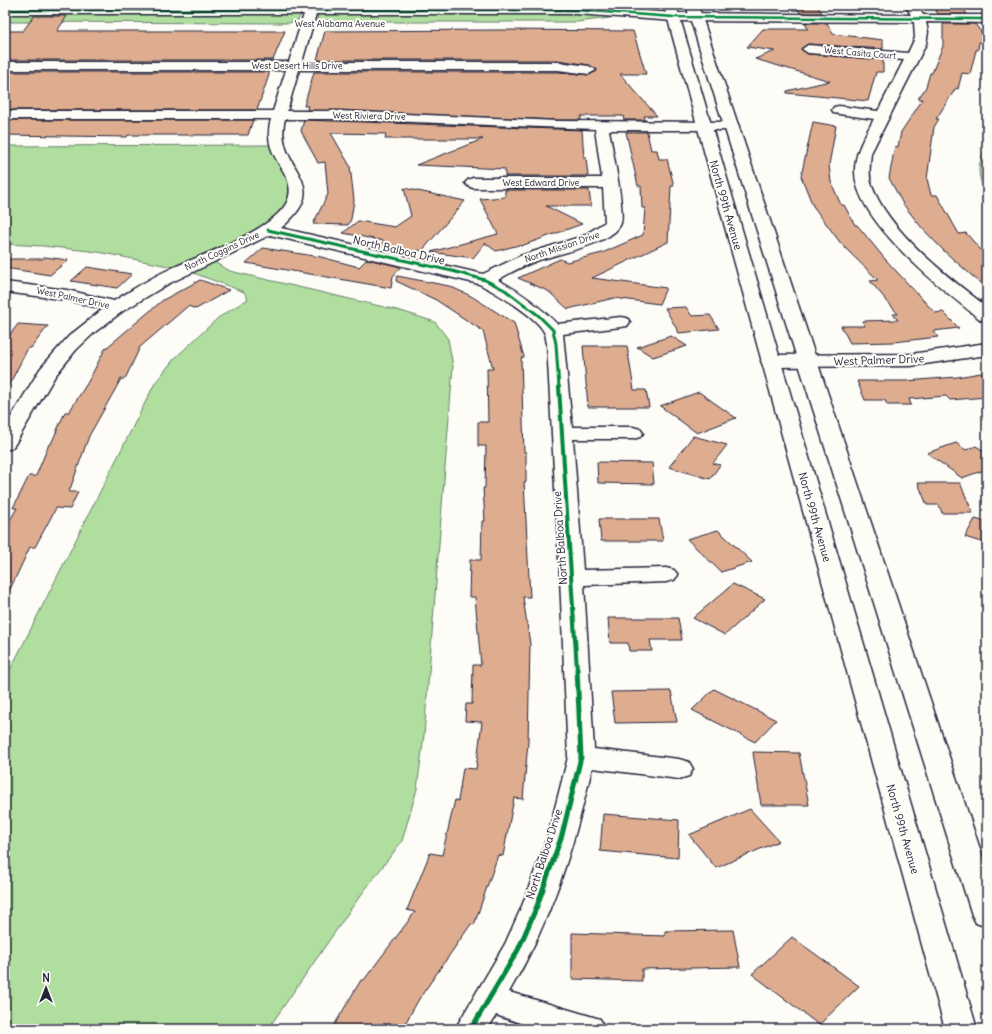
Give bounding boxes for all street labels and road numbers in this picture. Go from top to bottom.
street label: West Alabama Avenue [295,18,385,29]
street label: West Casita Court [824,44,897,61]
street label: West Desert Hills Drive [251,60,343,71]
street label: West Riviera Drive [332,109,406,122]
street label: North 99th Avenue [706,158,746,252]
street label: West Edward Drive [503,177,580,188]
street label: North Coggins Drive [183,228,261,273]
street label: North Mission Drive [523,229,601,264]
street label: North Balboa Drive [352,233,446,267]
street label: West Palmer Drive [36,284,111,311]
street label: West Palmer Drive [833,351,925,369]
street label: North 99th Avenue [795,470,835,564]
street label: North Balboa Drive [550,491,570,585]
street label: North 99th Avenue [883,782,923,876]
street label: North Balboa Drive [523,807,565,901]

